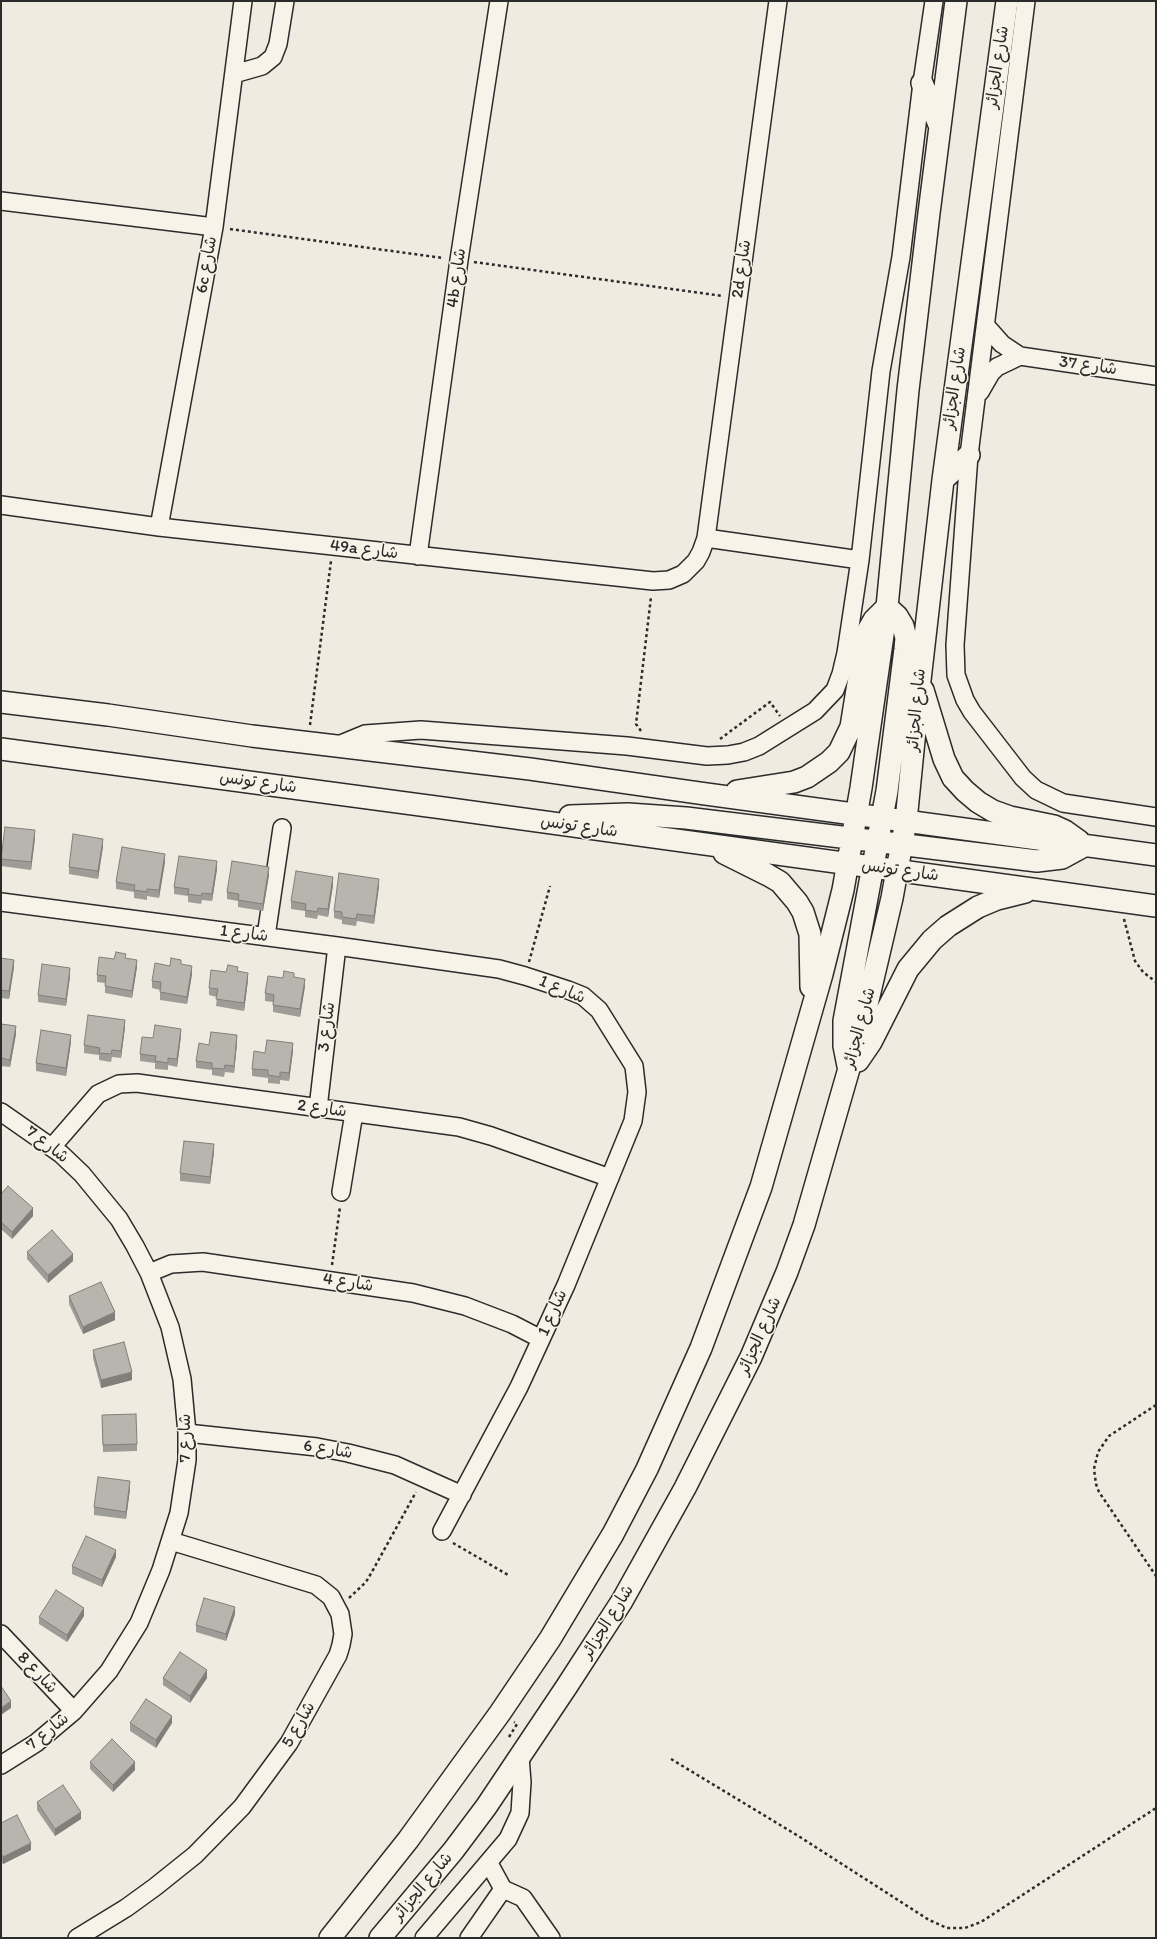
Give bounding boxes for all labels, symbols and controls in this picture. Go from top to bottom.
street label: شارع الجزائر [982,24,1014,110]
street label: 6c شارع [192,235,222,295]
street label: 2d شارع [728,238,756,300]
street label: 4b شارع [443,247,471,309]
street label: شارع الجزائر [939,345,971,431]
street label: شارع 37 [1058,352,1118,380]
street label: 49a شارع [329,536,399,564]
street label: شارع الجزائر [903,668,931,752]
street label: شارع تونس [218,767,298,799]
street label: شارع تونس [539,811,619,843]
street label: شارع تونس [860,855,940,887]
street label: شارع 1 [219,921,269,947]
street label: شارع 1 [536,971,588,1009]
street label: شارع الجزائر [839,985,881,1071]
street label: شارع 3 [314,1001,340,1053]
street label: شارع 2 [296,1095,348,1123]
street label: شارع 7 [21,1122,73,1168]
street label: شارع 4 [321,1269,375,1297]
street label: شارع 1 [534,1287,572,1339]
street label: شارع الجزائر [734,1294,786,1378]
street label: شارع 7 [176,1413,196,1463]
street label: شارع 6 [302,1436,354,1464]
street label: شارع الجزائر [577,1581,639,1663]
street label: شارع 8 [13,1648,61,1698]
street label: شارع 5 [278,1698,320,1752]
street label: شارع 7 [23,1709,73,1755]
street label: شارع الجزائر [388,1849,458,1925]

